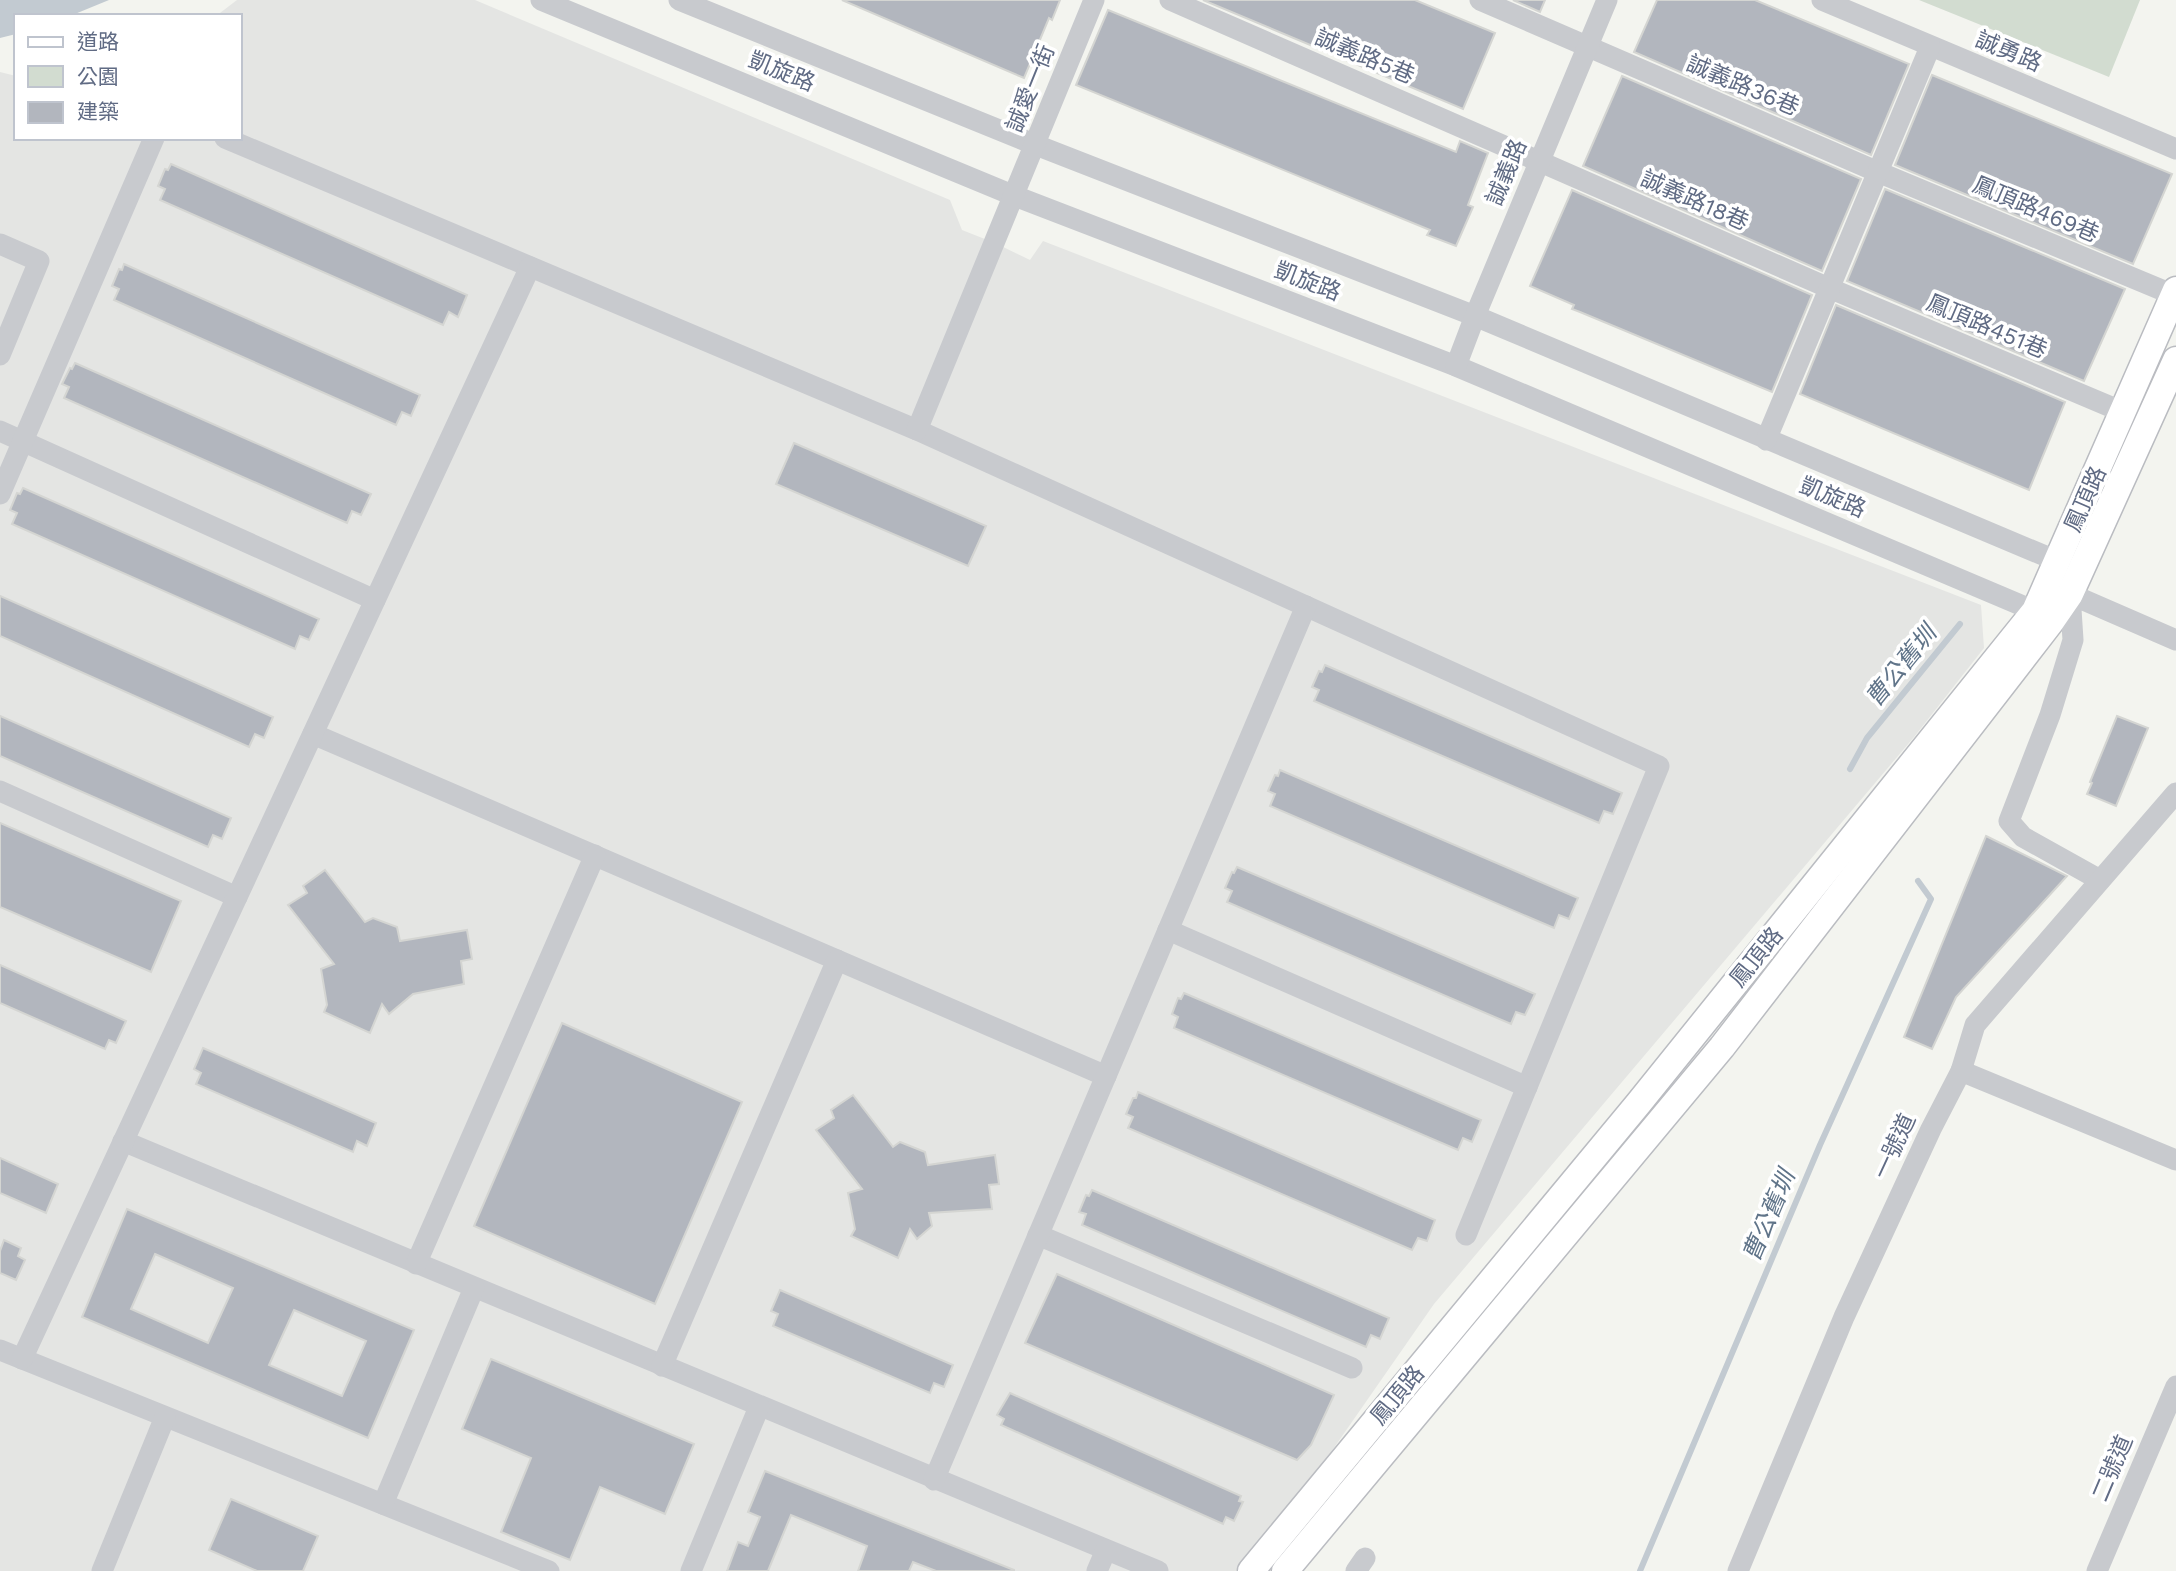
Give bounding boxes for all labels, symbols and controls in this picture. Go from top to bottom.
legend [14,14,242,140]
street label: 誠義路5巷 [1311,23,1419,89]
street label: 誠勇路 [1972,26,2046,77]
text: 道路 [77,29,119,54]
street label: 誠愛一街 [1001,40,1060,136]
street label: 凱旋路 [745,46,819,97]
street label: 誠義路36巷 [1683,50,1803,121]
text: 公園 [77,64,119,89]
text: 建築 [77,99,119,124]
street label: 誠義路 [1481,135,1532,209]
street label: 誠義路18巷 [1637,165,1753,236]
street label: 鳳頂路469巷 [1969,171,2103,248]
street label: 凱旋路 [1271,256,1345,306]
street label: 鳳頂路451巷 [1922,289,2051,364]
street label: 鳳頂路 [2059,462,2112,536]
street label: 凱旋路 [1796,472,1870,523]
water label: 曹公舊圳 [1860,618,1944,712]
street label: 鳳頂路 [1724,922,1789,993]
street label: 一號道 [1868,1109,1921,1183]
water label: 曹公舊圳 [1737,1164,1802,1266]
street label: 鳳頂路 [1365,1360,1430,1430]
street label: 二號道 [2087,1431,2138,1505]

